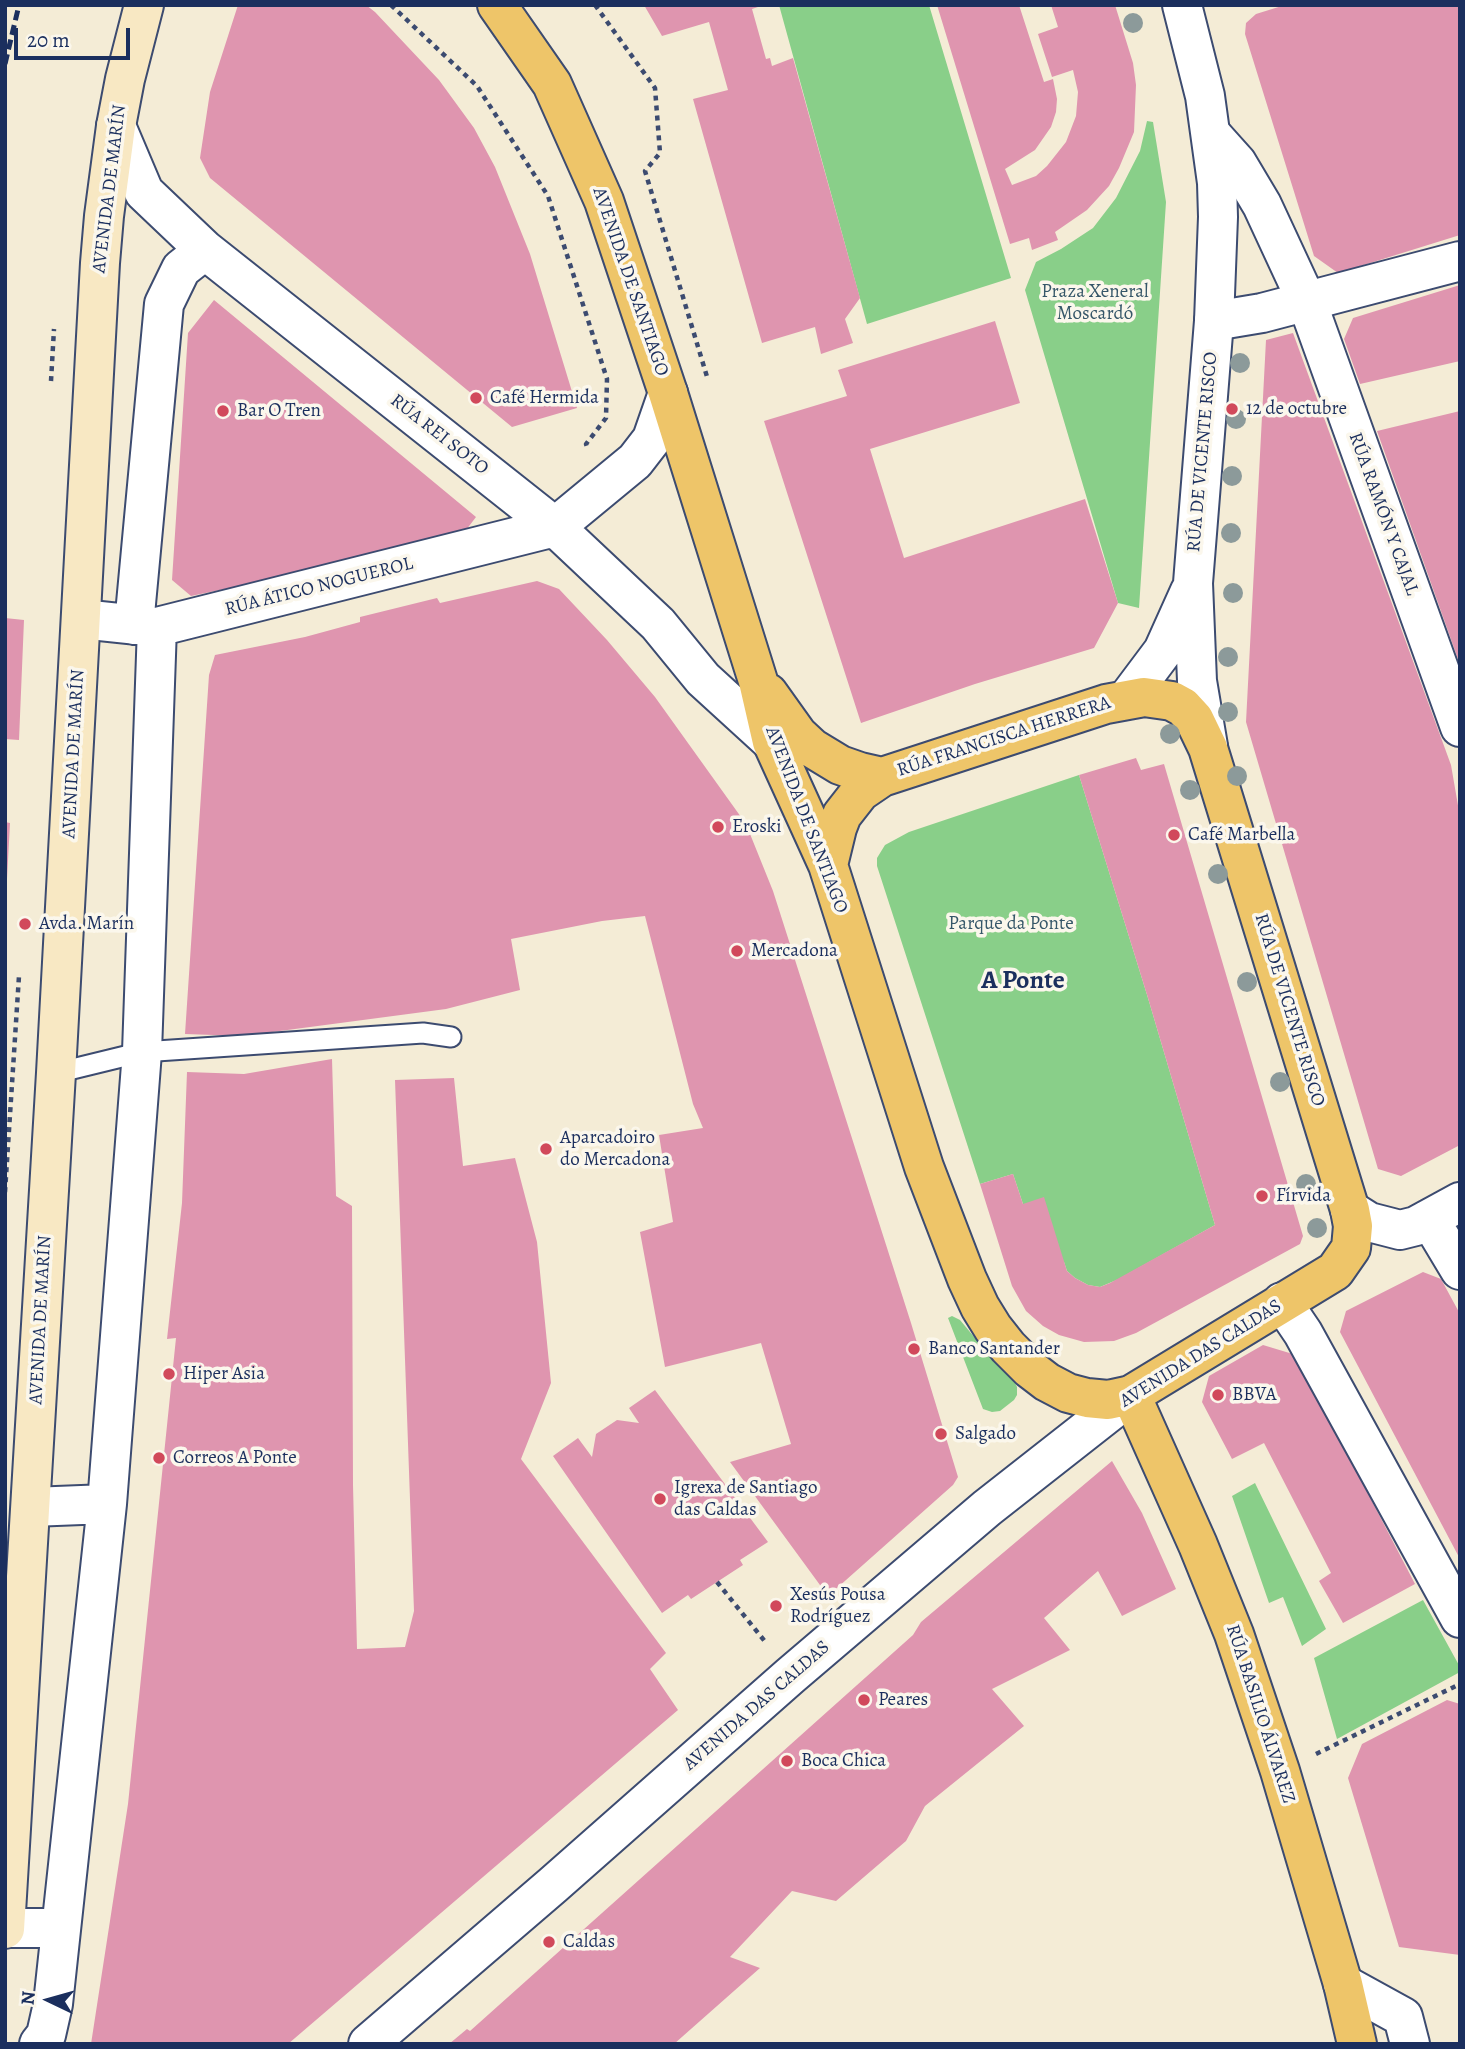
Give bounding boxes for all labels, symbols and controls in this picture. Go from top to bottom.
scale bar [18,14,133,58]
text: 20 m [27,26,70,54]
street label: AVENIDA DE MARÍN [88,104,132,274]
street label: AVENIDA DE SANTIAGO [587,185,673,379]
park label: Praza Xeneral Moscardó [1041,281,1149,325]
street label: RÚA DE VICENTE RISCO [1183,351,1223,553]
place label: Café Hermida [490,387,599,409]
street label: RÚA REI SOTO [385,390,493,480]
marker: Café Hermida [468,390,484,406]
place label: 12 de octubre [1246,398,1347,420]
place label: Bar O Tren [237,400,321,422]
marker: 12 de octubre [1224,401,1240,417]
marker: Bar O Tren [215,403,231,419]
street label: RÚA RAMÓN Y CAJAL [1343,429,1423,599]
street label: RÚA ÁTICO NOGUEROL [223,553,415,621]
street label: AVENIDA DE MARÍN [58,669,90,839]
street label: RÚA FRANCISCA HERRERA [894,692,1114,782]
street label: AVENIDA DE SANTIAGO [760,723,852,917]
place label: Eroski [732,816,782,838]
marker: Eroski [710,819,726,835]
place label: Café Marbella [1188,824,1295,846]
marker: Café Marbella [1166,827,1182,843]
street label: RÚA DE VICENTE RISCO [1249,911,1329,1109]
place label: Avda. Marín [39,913,134,935]
park label: Parque da Ponte [948,913,1074,935]
marker: Avda. Marín [17,916,33,932]
place label: Mercadona [751,940,838,962]
marker: Mercadona [729,943,745,959]
district label: A Ponte [981,966,1065,998]
place label: Aparcadoiro do Mercadona [560,1127,670,1171]
marker: Aparcadoiro do Mercadona [538,1141,554,1157]
place label: Fírvida [1276,1185,1331,1207]
marker: Fírvida [1254,1188,1270,1204]
street label: AVENIDA DE MARÍN [25,1235,57,1405]
street label: AVENIDA DAS CALDAS [1116,1295,1286,1413]
place label: Banco Santander [928,1338,1060,1360]
marker: Banco Santander [906,1341,922,1357]
place label: Hiper Asia [183,1363,265,1385]
marker: Hiper Asia [161,1366,177,1382]
place label: BBVA [1232,1384,1277,1406]
marker: BBVA [1210,1387,1226,1403]
place label: Salgado [955,1423,1016,1445]
marker: Salgado [933,1426,949,1442]
place label: Correos A Ponte [173,1447,297,1469]
marker: Correos A Ponte [151,1450,167,1466]
place label: Igrexa de Santiago das Caldas [674,1477,817,1521]
marker: Igrexa de Santiago das Caldas [652,1491,668,1507]
place label: Xesús Pousa Rodríguez [790,1584,886,1628]
marker: Xesús Pousa Rodríguez [768,1598,784,1614]
street label: RÚA BASILIO ÁLVAREZ [1220,1622,1300,1806]
street label: AVENIDA DAS CALDAS [679,1636,835,1776]
place label: Peares [878,1689,928,1711]
marker: Peares [856,1692,872,1708]
place label: Boca Chica [801,1750,886,1772]
marker: Boca Chica [779,1753,795,1769]
place label: Caldas [563,1931,615,1953]
marker: Caldas [541,1934,557,1950]
north arrow [14,1965,84,2035]
text: N [15,1990,42,2006]

